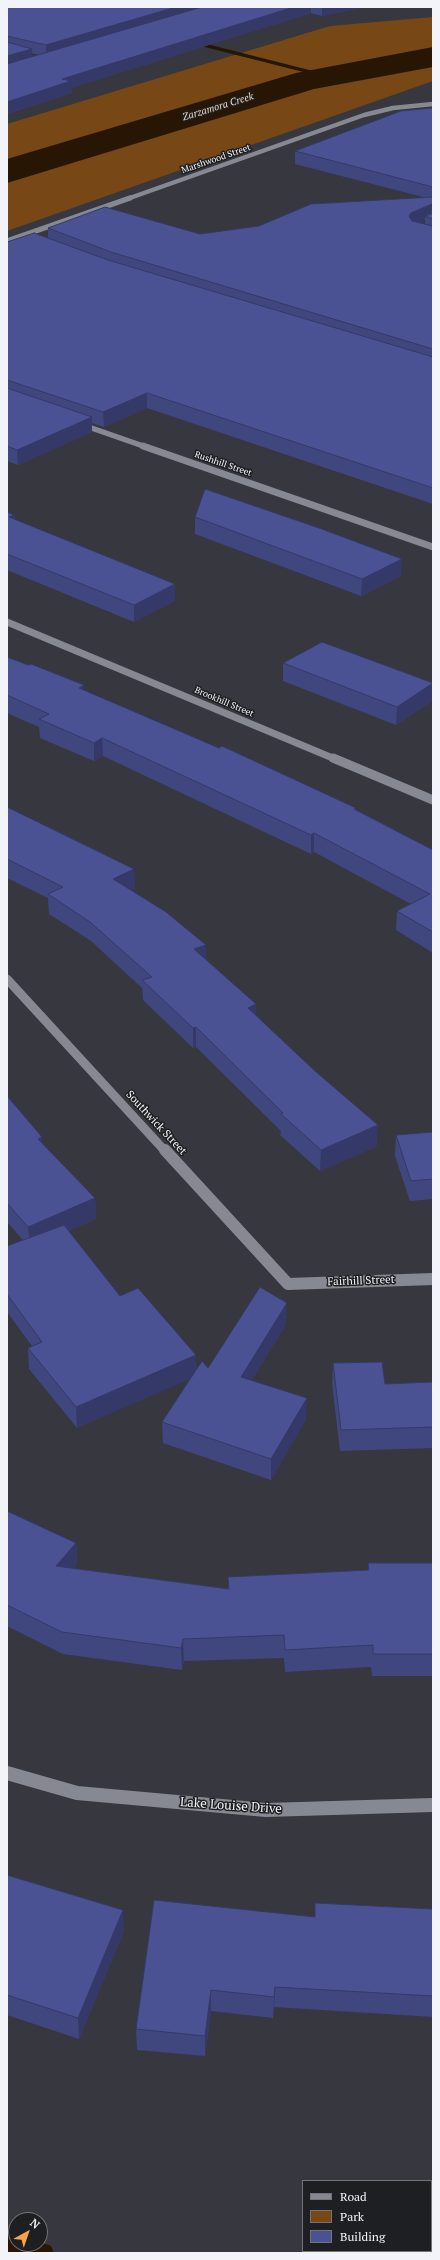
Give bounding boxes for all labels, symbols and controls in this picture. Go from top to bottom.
water label: Zarzamora Creek [181,90,255,124]
street label: Marshwood Street [180,142,252,176]
street label: Rushhill Street [193,449,253,479]
street label: Brookhill Street [193,685,255,719]
street label: Southwick Street [123,1088,189,1158]
street label: Fairhill Street [327,1273,395,1289]
street label: Lake Louise Drive [180,1795,282,1817]
legend [302,2180,432,2252]
text: Road [340,2189,367,2204]
text: Park [340,2209,364,2224]
north arrow [8,2212,48,2252]
text: N [27,2216,43,2232]
text: Building [340,2229,385,2244]

